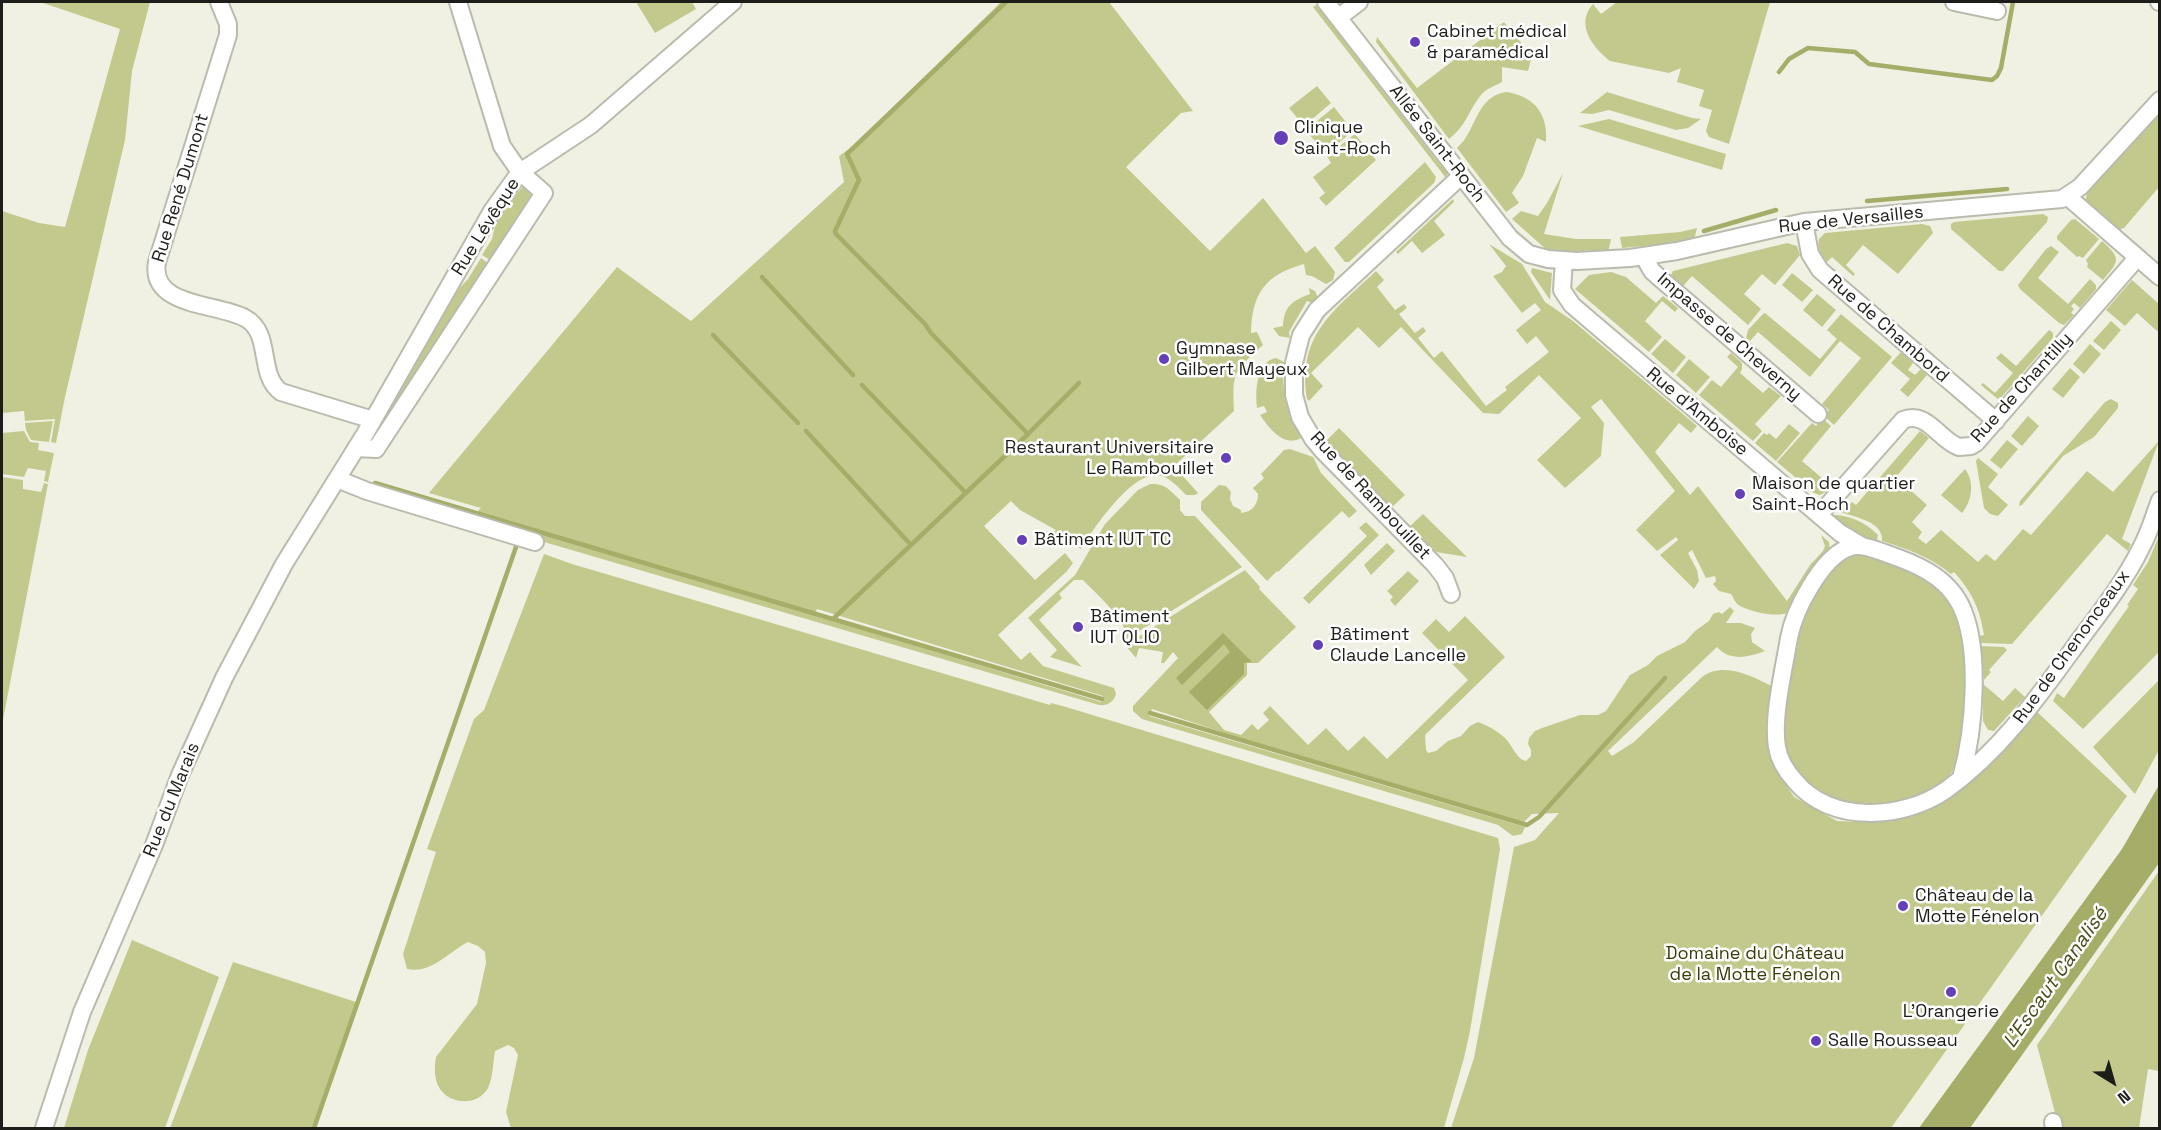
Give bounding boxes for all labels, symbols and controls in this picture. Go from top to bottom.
place label: Cabinet médical & paramédical [1427,21,1567,63]
marker: Cabinet médical & paramédical [1408,35,1422,49]
street label: Allée Saint-Roch [1384,81,1490,207]
street label: Rue René Dumont [148,111,214,265]
place label: Clinique Saint-Roch [1294,117,1391,160]
marker: Clinique Saint-Roch [1272,129,1290,147]
street label: Rue Lévêque [447,174,525,280]
street label: Rue de Versailles [1778,202,1924,238]
street label: Impasse de Cheverny [1652,268,1806,406]
street label: Rue de Chambord [1823,270,1953,388]
street label: Rue de Chantilly [1967,328,2077,448]
place label: Gymnase Gilbert Mayeux [1176,338,1308,380]
marker: Gymnase Gilbert Mayeux [1157,352,1171,366]
street label: Rue d'Amboise [1642,363,1752,461]
street label: Rue de Rambouillet [1305,427,1435,565]
place label: Restaurant Universitaire Le Rambouillet [1005,437,1214,480]
marker: Restaurant Universitaire Le Rambouillet [1219,451,1233,465]
place label: Maison de quartier Saint-Roch [1752,473,1915,516]
marker: Maison de quartier Saint-Roch [1733,487,1747,501]
place label: Bâtiment IUT TC [1034,529,1171,551]
marker: Bâtiment IUT TC [1015,533,1029,547]
street label: Rue de Chenonceaux [2009,566,2135,728]
place label: Bâtiment IUT QLIO [1090,606,1170,648]
marker: Bâtiment IUT QLIO [1071,620,1085,634]
place label: Bâtiment Claude Lancelle [1330,624,1466,666]
marker: Bâtiment Claude Lancelle [1311,638,1325,652]
street label: Rue du Marais [139,740,205,860]
place label: Château de la Motte Fénelon [1915,885,2040,928]
marker: Château de la Motte Fénelon [1896,899,1910,913]
water label: L'Escaut Canalisé [1999,903,2113,1053]
park label: Domaine du Château de la Motte Fénelon [1666,943,1844,986]
marker: L'Orangerie [1944,985,1958,999]
place label: L'Orangerie [1903,1001,1999,1023]
place label: Salle Rousseau [1828,1030,1958,1052]
marker: Salle Rousseau [1809,1034,1823,1048]
north arrow [2083,1052,2143,1112]
text: N [2114,1085,2135,1108]

